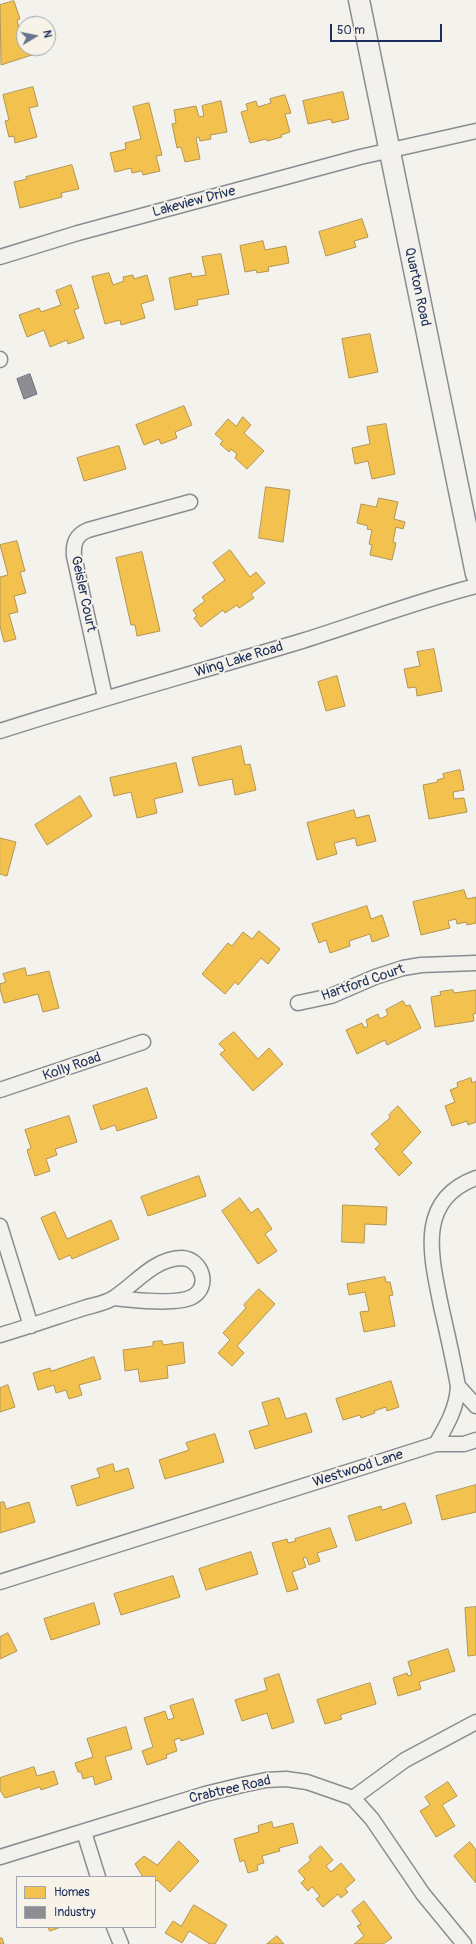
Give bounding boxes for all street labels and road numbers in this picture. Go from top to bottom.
street label: Lakeview Drive [151,183,237,221]
street label: Quarton Road [400,246,434,328]
street label: Geisler Court [67,555,99,633]
street label: Wing Lake Road [193,639,285,681]
street label: Hartford Court [319,961,407,1005]
street label: Kolly Road [41,1049,103,1085]
street label: Westwood Lane [311,1446,405,1492]
street label: Crabtree Road [188,1772,272,1808]

